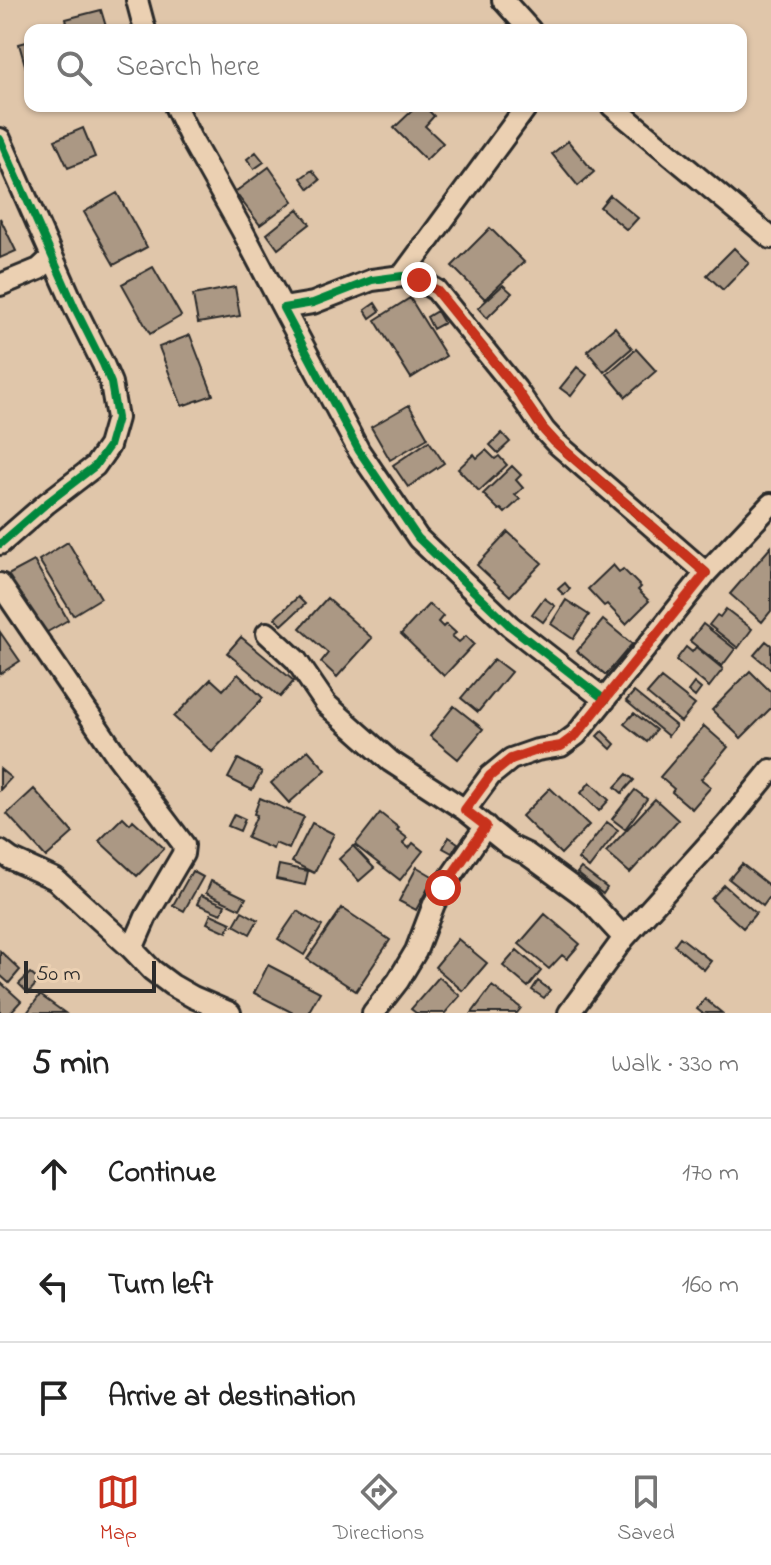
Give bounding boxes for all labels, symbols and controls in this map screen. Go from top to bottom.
search box [24,24,747,112]
icon: search [52,46,96,90]
text: Search here [116,46,260,90]
route end [401,262,437,298]
route start [425,870,461,906]
scale bar [24,957,156,993]
text: 50 m [36,959,81,991]
text: 5 min [32,1040,109,1090]
text: Walk · 330 m [611,1046,739,1084]
icon: ahead [32,1152,76,1196]
text: Continue [108,1152,216,1196]
text: 170 m [682,1155,739,1193]
icon: left [32,1264,76,1308]
text: Turn left [108,1264,213,1308]
text: 160 m [681,1267,739,1305]
icon: arrive [32,1376,76,1420]
text: Arrive at destination [108,1376,356,1420]
tab: Map [96,1470,140,1550]
tab: Directions [333,1470,424,1550]
tab: Saved [617,1470,675,1550]

